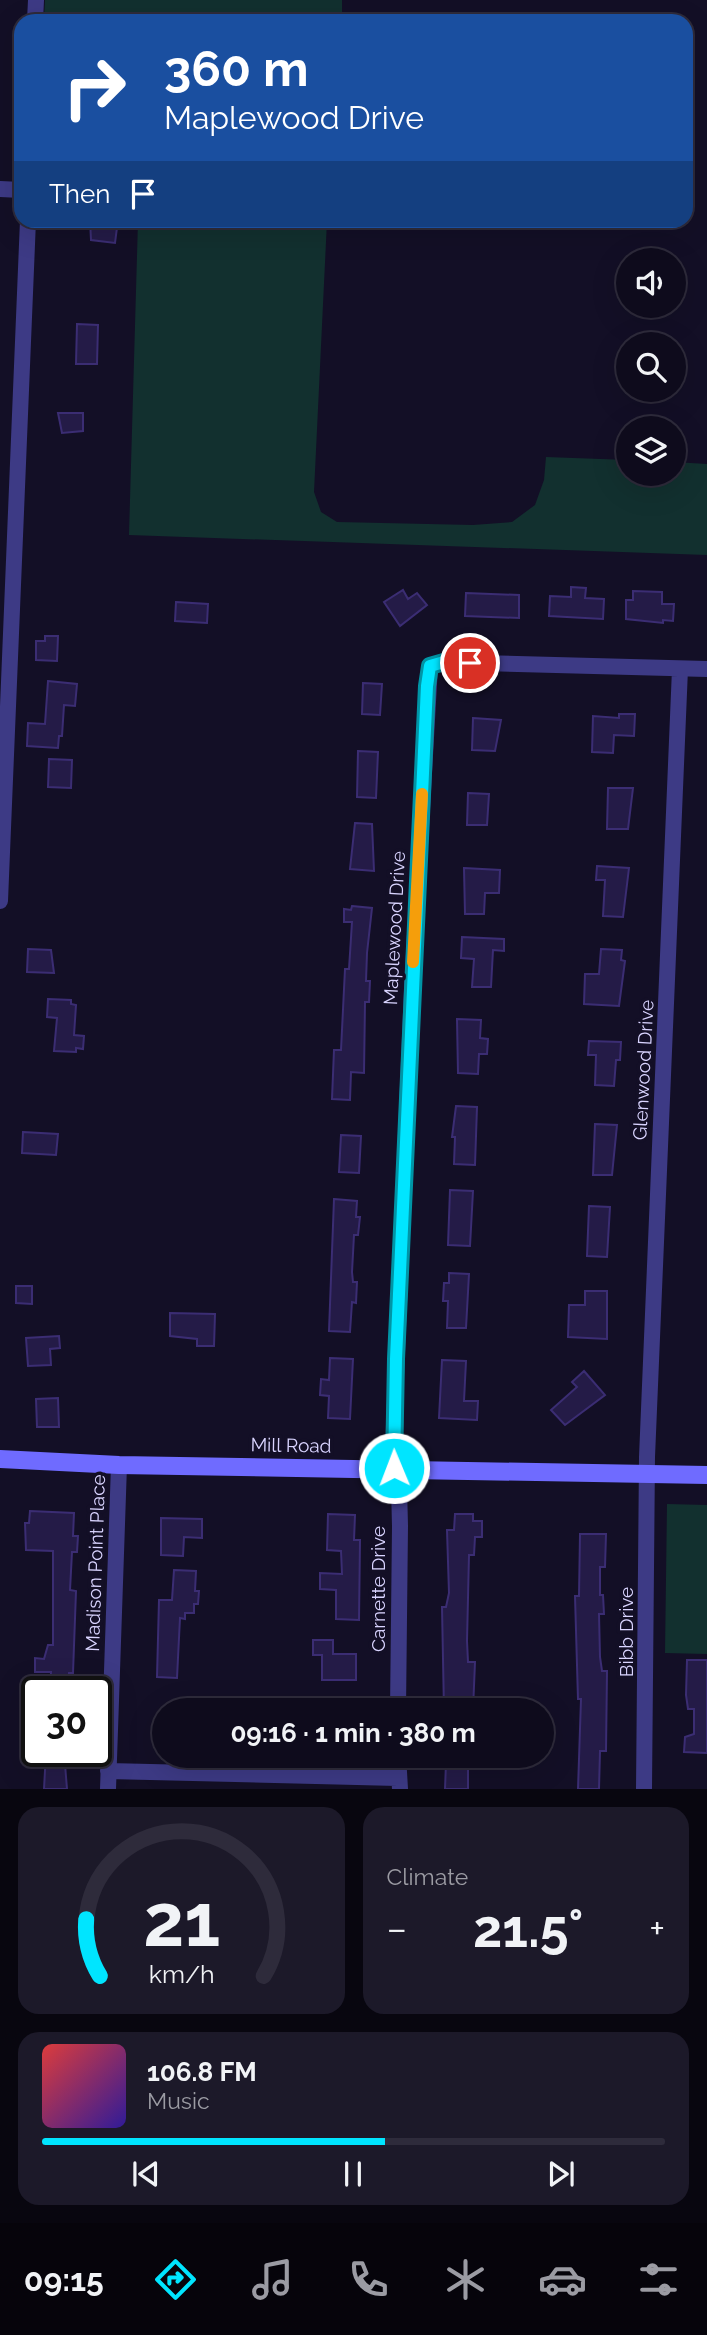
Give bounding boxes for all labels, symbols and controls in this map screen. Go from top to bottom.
text: 360 m [164,40,309,97]
icon: right [49,42,140,133]
text: Maplewood Drive [164,99,424,136]
icon: arrive [124,175,162,213]
text: Then [49,179,110,209]
map controls [616,248,686,486]
button: sound [616,248,686,318]
button: search [616,332,686,402]
button: layers [616,416,686,486]
pin [440,633,500,693]
icon: arrive [451,644,489,682]
street label: Maplewood Drive [379,850,409,1006]
street label: Glenwood Drive [628,999,658,1141]
position arrow [357,1431,431,1505]
street label: Mill Road [250,1433,332,1457]
street label: Madison Point Place [81,1474,109,1652]
street label: Carnette Drive [367,1526,389,1652]
street label: Bibb Drive [615,1587,637,1677]
speed limit sign: 30 [21,1676,112,1767]
text: 09:16 · 1 min · 380 m [230,1718,476,1748]
text: Climate [387,1863,468,1890]
text: 21 [143,1879,220,1964]
text: 21.5° [473,1898,583,1959]
text: − [387,1906,407,1951]
text: + [649,1906,665,1951]
text: km/h [148,1959,214,1989]
text: 106.8 FM [147,2057,257,2087]
text: Music [147,2087,210,2114]
icon: previous [127,2155,165,2193]
icon: pause [334,2155,372,2193]
icon: next [542,2155,580,2193]
icon: directions [151,2255,200,2304]
icon: music [248,2255,297,2304]
icon: phone [344,2255,393,2304]
icon: climate [441,2255,490,2304]
icon: car [538,2255,587,2304]
icon: filters [634,2255,683,2304]
text: 09:15 [24,2261,104,2298]

